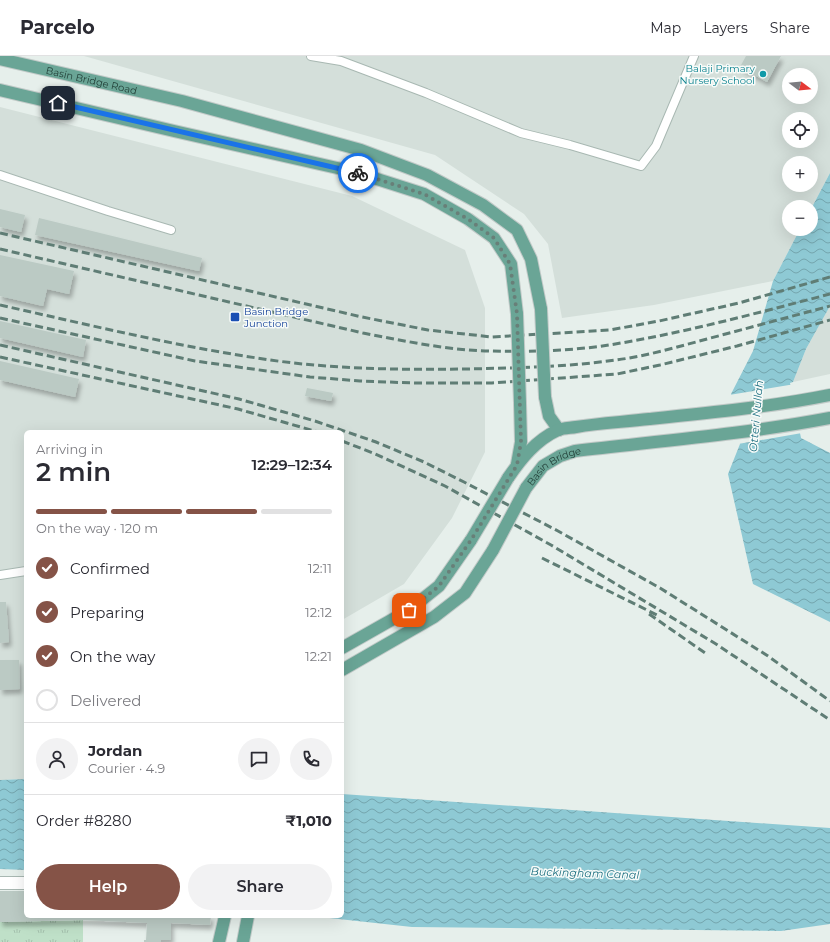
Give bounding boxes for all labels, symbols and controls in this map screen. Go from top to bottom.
text: Parcelo [20,16,95,39]
text: Map [650,19,681,37]
text: Layers [703,19,748,37]
text: Share [770,19,810,37]
place label: Balaji Primary Nursery School [680,62,756,87]
street label: Basin Bridge Road [45,64,138,97]
north arrow [782,68,818,104]
map controls [782,68,818,236]
marker: Balaji Primary Nursery School [758,69,768,79]
pin [41,86,75,120]
icon: home [47,92,69,114]
button: locate [782,112,818,148]
courier [338,153,378,193]
button: + [782,156,818,192]
icon: bike [347,162,369,184]
button: − [782,200,818,236]
place label: Basin Bridge Junction [243,305,308,330]
marker: Basin Bridge Junction [229,311,241,323]
water label: Otteri Nullah [746,380,766,452]
text: Arriving in [36,441,103,457]
street label: Basin Bridge [524,444,582,488]
text: 12:29–12:34 [251,455,332,474]
text: 2 min [36,456,111,488]
text: On the way · 120 m [36,520,158,536]
icon: check [36,557,58,579]
text: Confirmed [70,559,150,578]
text: 12:11 [308,560,332,576]
pin [392,593,426,627]
icon: bag [398,599,420,621]
icon: check [36,601,58,623]
text: Preparing [70,603,145,622]
text: 12:12 [305,604,332,620]
icon: check [36,645,58,667]
text: On the way [70,647,155,666]
text: 12:21 [305,648,332,664]
text: Delivered [70,691,142,710]
button: person [36,738,78,780]
button: chat [238,738,280,780]
button: phone [290,738,332,780]
text: Jordan [88,741,142,760]
text: Courier · 4.9 [88,760,165,776]
text: Order #8280 [36,811,132,830]
text: ₹1,010 [285,811,332,830]
button: Help [36,864,180,910]
button: Share [188,864,332,910]
water label: Buckingham Canal [530,864,640,882]

